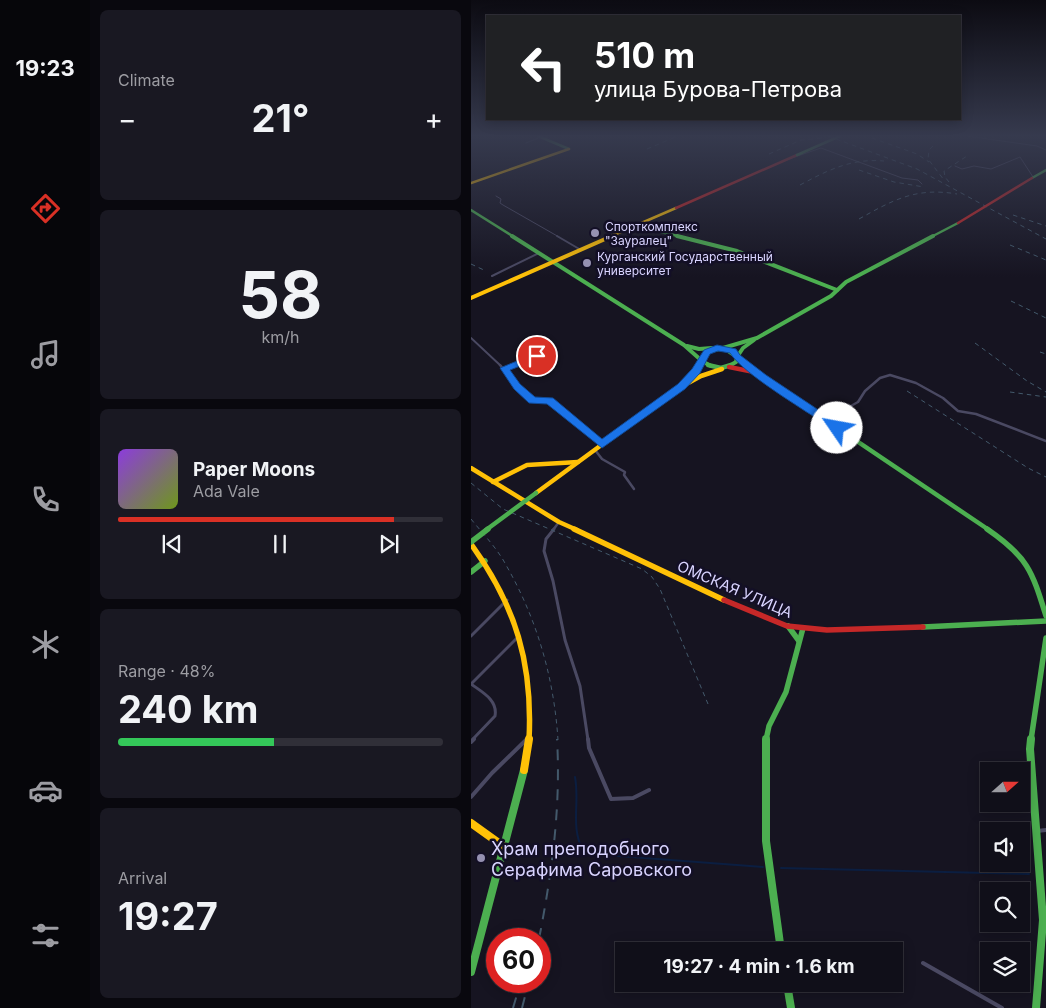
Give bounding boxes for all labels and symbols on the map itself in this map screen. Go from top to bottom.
place label: Спорткомплекс "Зауралец" [605,219,698,248]
marker: Спорткомплекс "Зауралец" [589,227,601,239]
place label: Курганский Государственный университет [597,249,773,278]
marker: Курганский Государственный университет [581,257,593,269]
pin [516,335,558,377]
position arrow [810,401,862,453]
street label: ОМСКАЯ УЛИЦА [674,556,796,622]
north arrow [980,762,1030,812]
place label: Храм преподобного Серафима Саровского [491,838,692,880]
marker: Храм преподобного Серафима Саровского [475,852,487,864]
speed limit sign: 60 [486,928,551,993]

